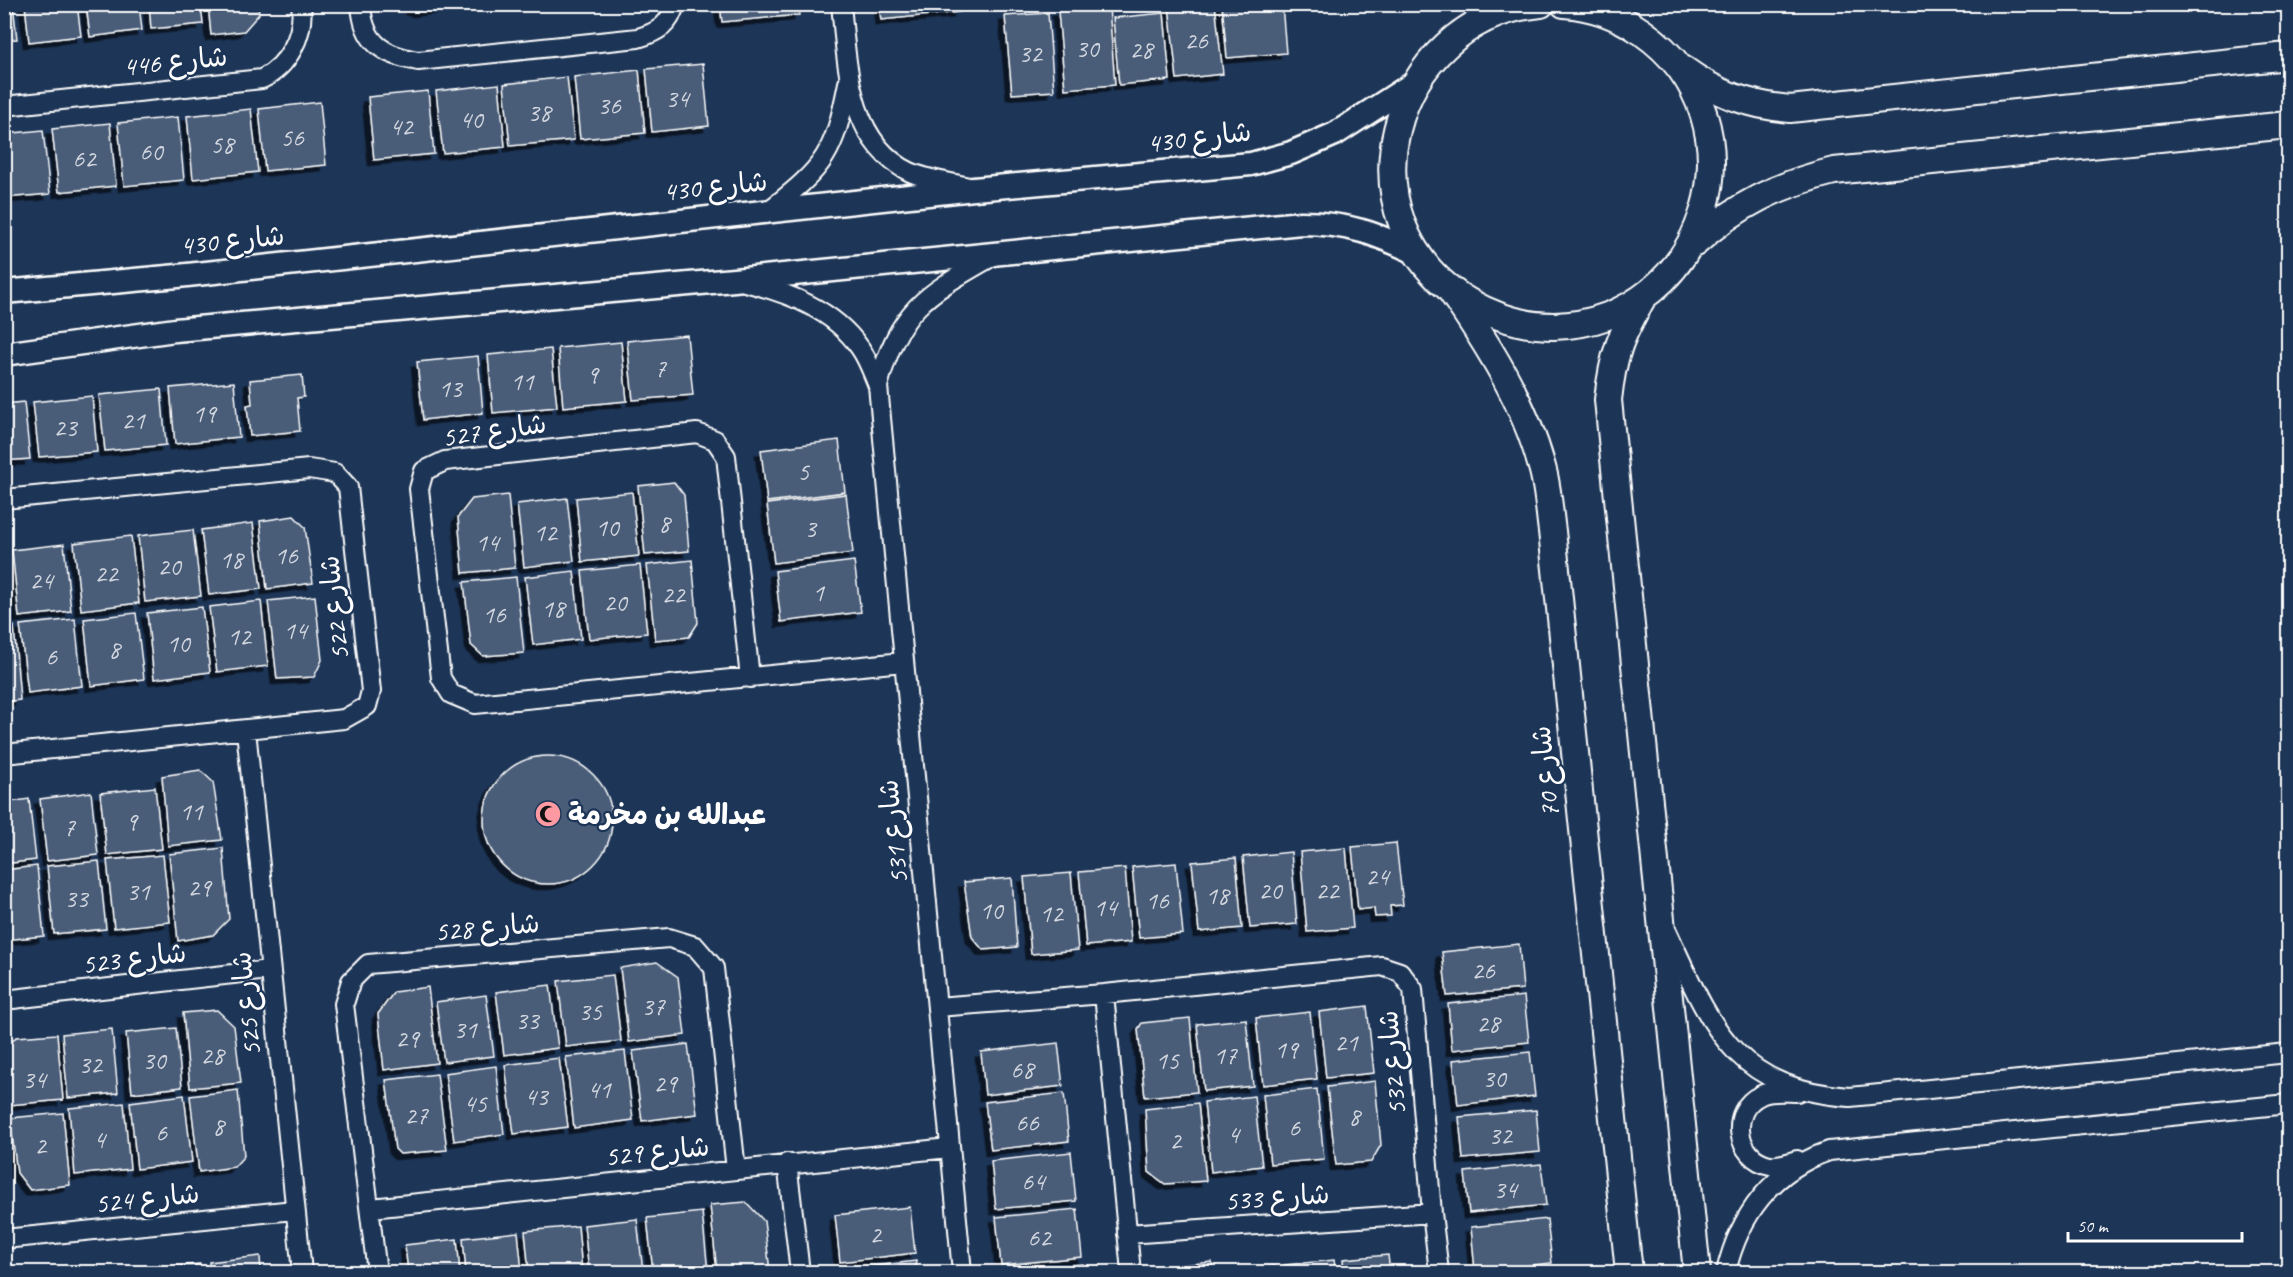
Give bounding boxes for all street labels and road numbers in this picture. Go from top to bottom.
street label: شارع 446 [121,38,229,86]
street label: شارع 430 [1145,113,1254,163]
street label: شارع 430 [661,163,769,211]
street label: شارع 430 [178,217,286,265]
street label: شارع 527 [439,405,549,457]
street label: شارع 522 [311,554,359,662]
street label: شارع 70 [1523,724,1569,820]
street label: شارع 531 [870,778,918,886]
street label: شارع 528 [433,905,541,951]
street label: شارع 523 [80,934,189,984]
street label: شارع 525 [223,950,271,1058]
street label: شارع 532 [1370,1009,1416,1117]
street label: شارع 529 [603,1128,711,1176]
street label: شارع 524 [93,1175,201,1223]
street label: شارع 533 [1223,1176,1331,1220]

